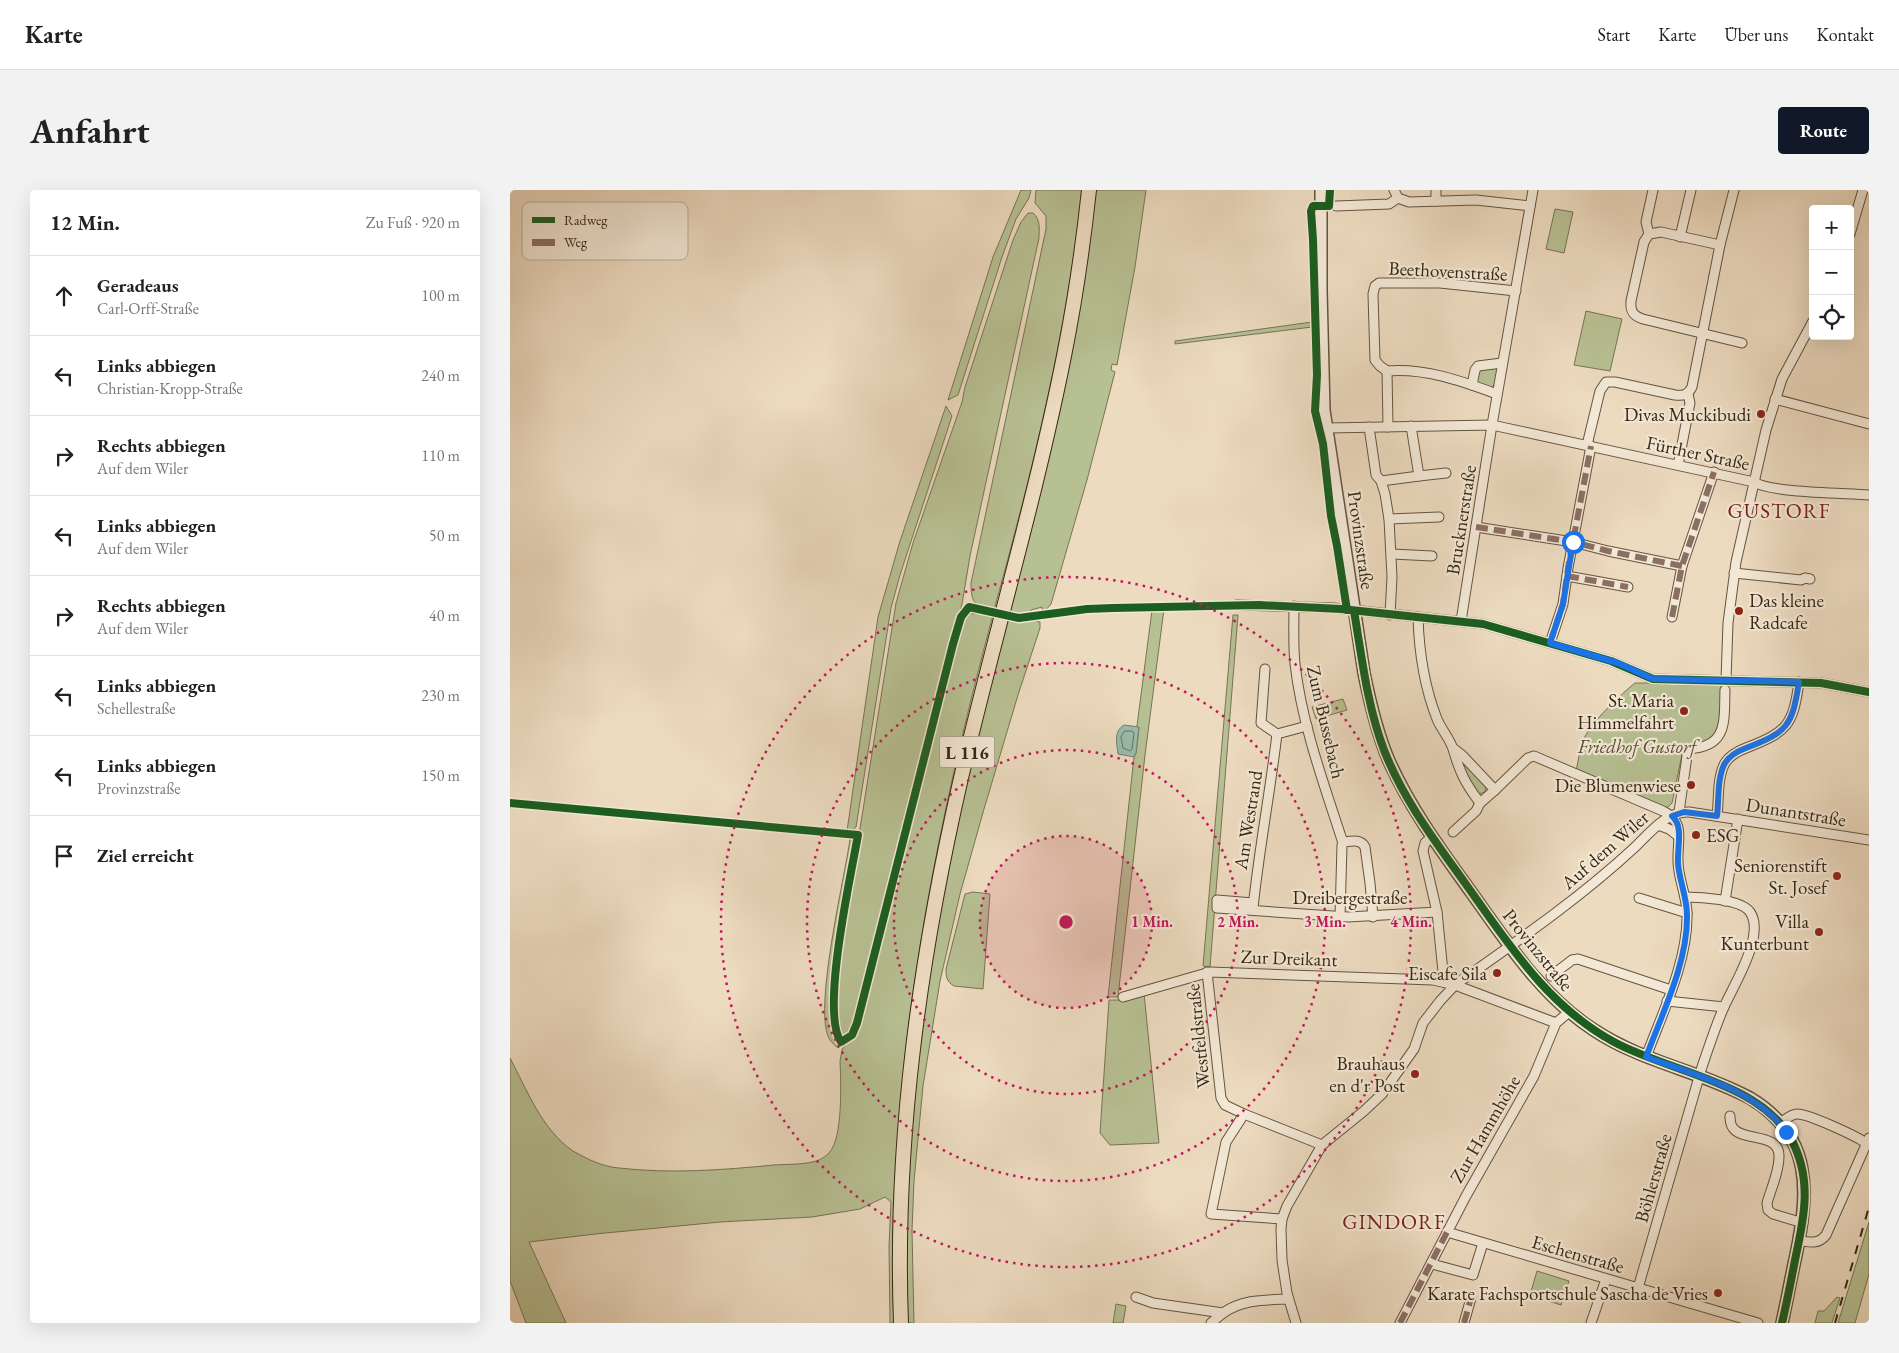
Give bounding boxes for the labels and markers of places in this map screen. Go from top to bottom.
place label: Divas Muckibudi [1624,402,1751,427]
marker: Divas Muckibudi [1755,408,1767,420]
place label: Das kleine Radcafe [1749,588,1824,635]
marker: Das kleine Radcafe [1733,605,1745,617]
place label: St. Maria Himmelfahrt [1577,688,1674,735]
marker: St. Maria Himmelfahrt [1678,705,1690,717]
place label: Die Blumenwiese [1555,773,1681,798]
marker: Die Blumenwiese [1685,779,1697,791]
place label: ESG [1706,823,1740,848]
marker: ESG [1690,829,1702,841]
place label: Seniorenstift St. Josef [1734,853,1829,900]
marker: Seniorenstift St. Josef [1831,870,1843,882]
place label: Villa Kunterbunt [1720,909,1809,956]
centre of rings [1057,913,1075,931]
marker: Villa Kunterbunt [1813,926,1825,938]
place label: Eiscafe Sila [1408,961,1487,986]
marker: Eiscafe Sila [1491,967,1503,979]
place label: Brauhaus en d'r Post [1329,1051,1405,1098]
marker: Brauhaus en d'r Post [1409,1068,1421,1080]
place label: Karate Fachsportschule Sascha de Vries [1427,1281,1708,1306]
marker: Karate Fachsportschule Sascha de Vries [1712,1287,1724,1299]

